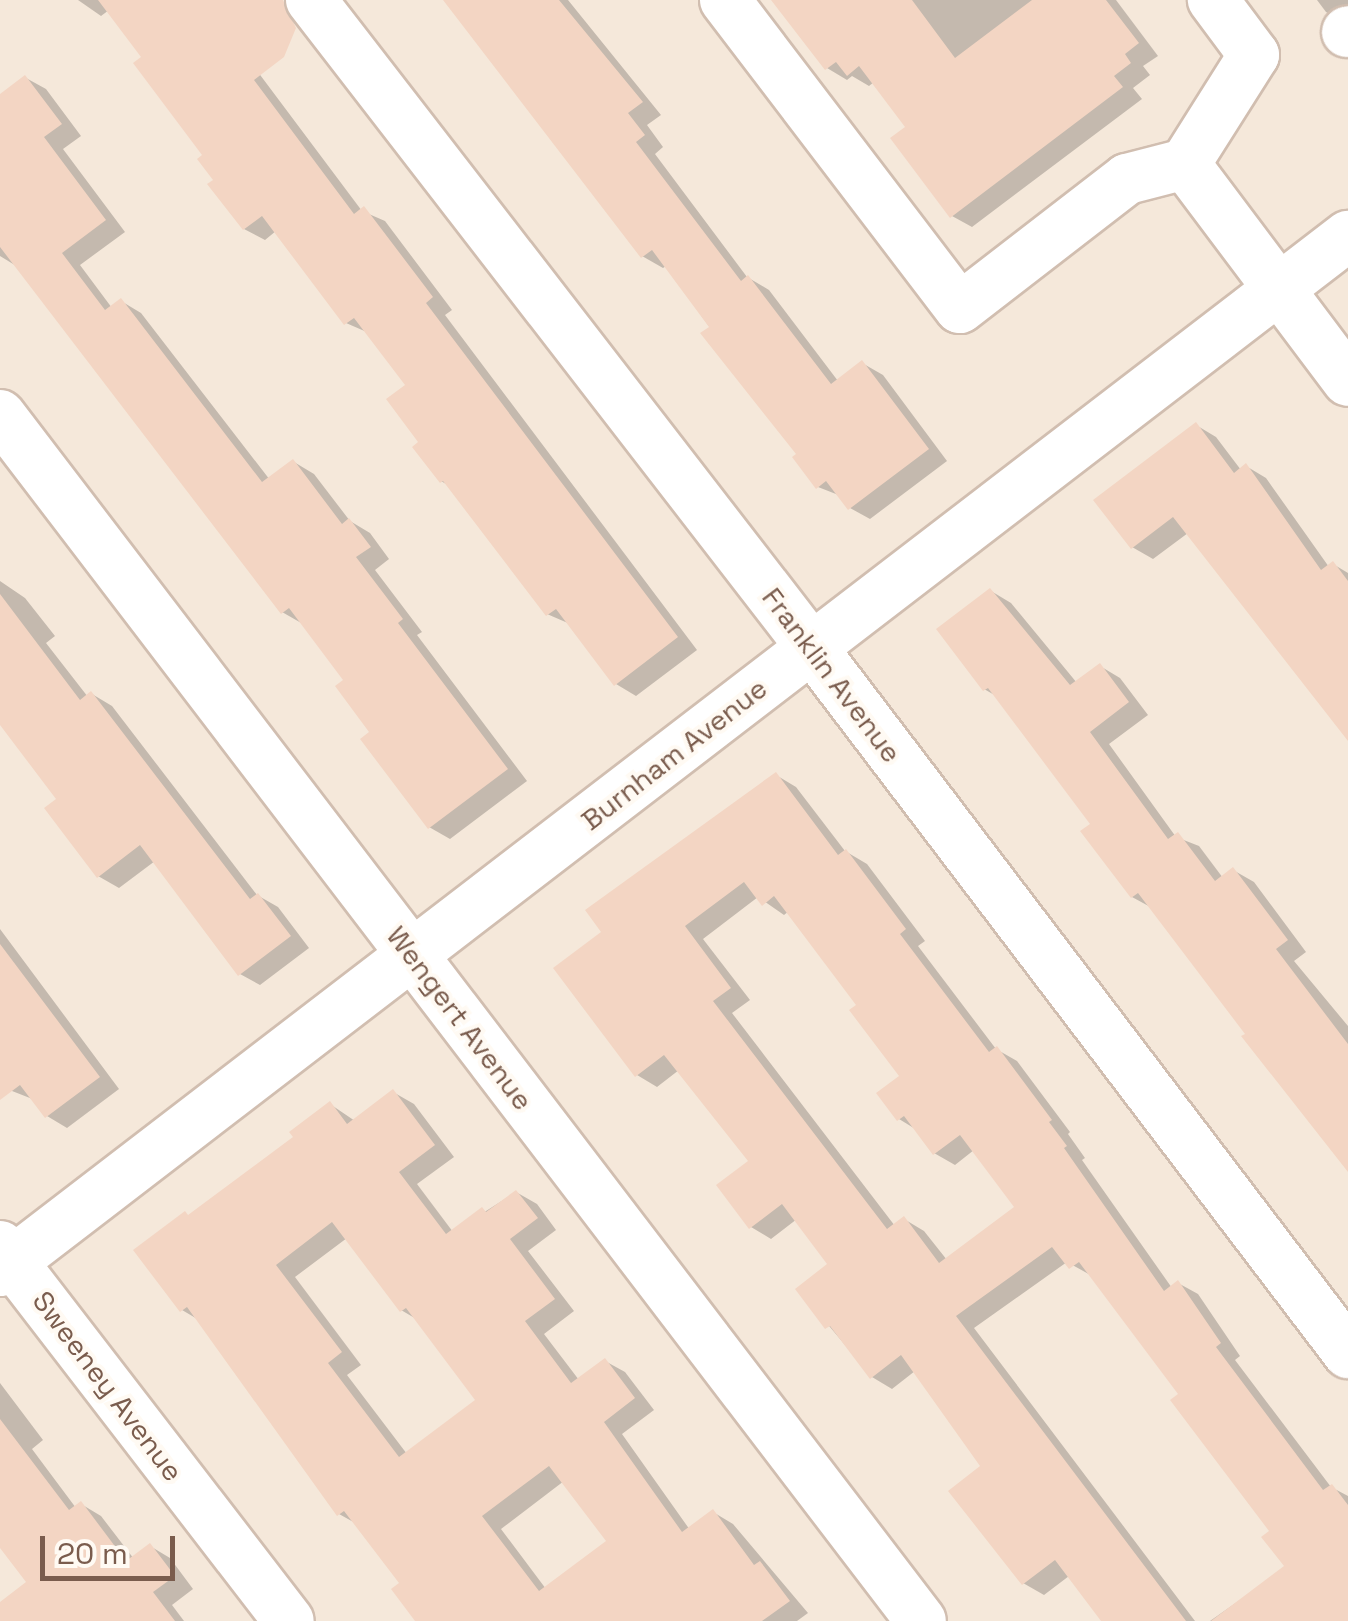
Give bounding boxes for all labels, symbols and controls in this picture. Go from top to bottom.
street label: Franklin Avenue [755,581,909,769]
street label: Burnham Avenue [574,671,774,837]
street label: Wengert Avenue [380,919,540,1117]
street label: Sweeney Avenue [26,1284,190,1488]
scale bar [45,1516,180,1578]
text: 20 m [57,1534,128,1573]

